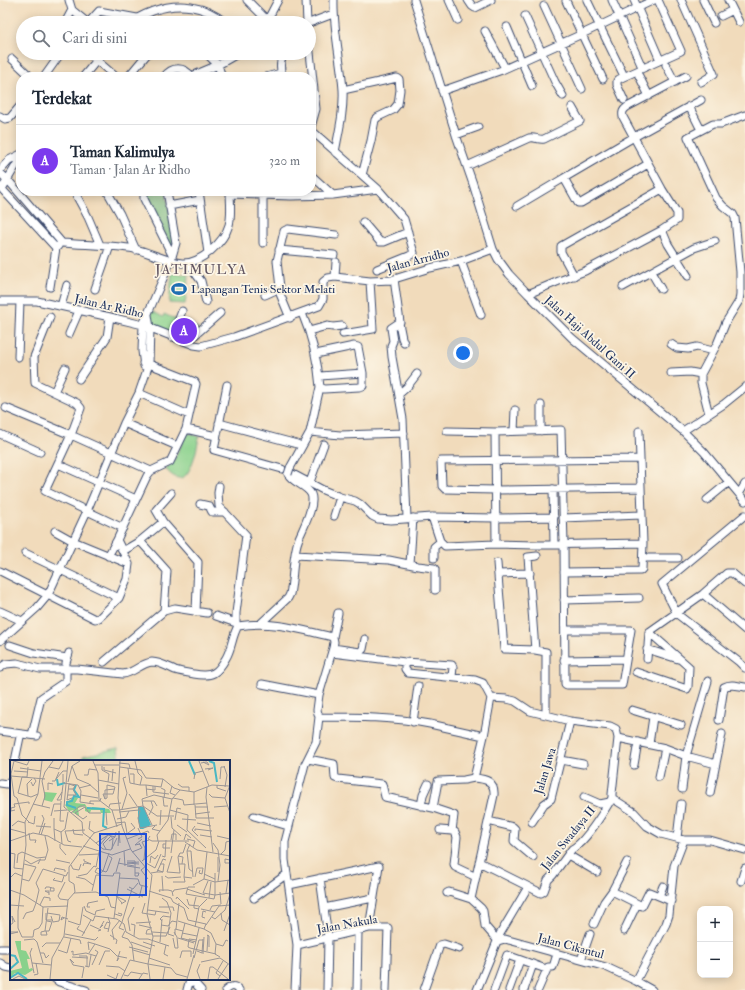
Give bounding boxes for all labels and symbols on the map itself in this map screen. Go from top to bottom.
street label: Jalan Arridho [384,245,451,276]
district label: JATIMULYA [154,261,247,278]
sports icon: Lapangan Tenis Sektor Melati [170,280,188,298]
place label: Lapangan Tenis Sektor Melati [191,282,335,297]
street label: Jalan Ar Ridho [72,291,145,322]
street label: Jalan Haji Abdul Gani II [540,292,638,382]
pin: A [171,316,197,346]
your location [453,343,473,363]
street label: Jalan Jawa [531,745,560,797]
inset map [10,760,230,980]
street label: Jalan Swadaya II [537,803,599,874]
street label: Jalan Nakula [315,912,380,937]
street label: Jalan Cikantul [535,930,606,963]

